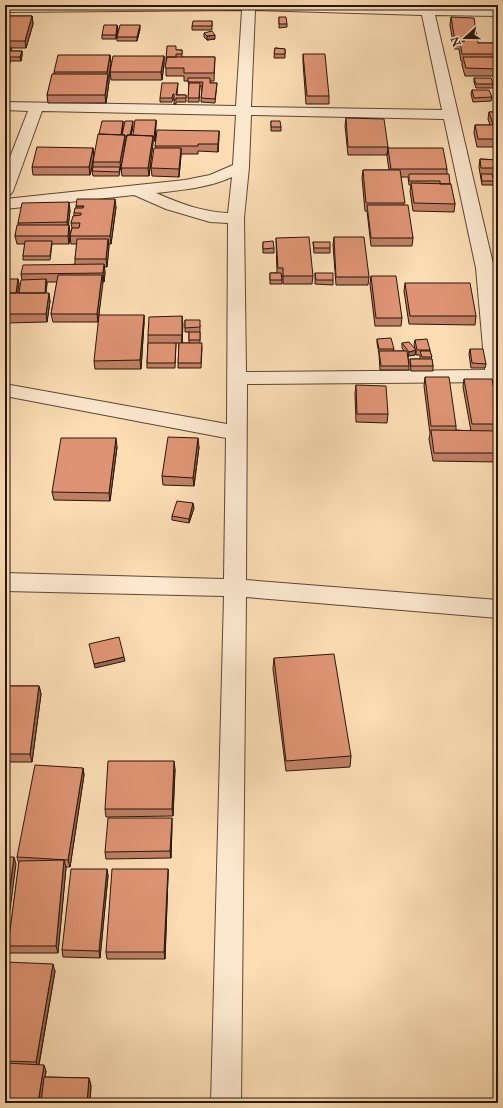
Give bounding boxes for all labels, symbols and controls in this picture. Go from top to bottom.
north arrow [445,18,485,58]
text: N [448,34,464,48]

